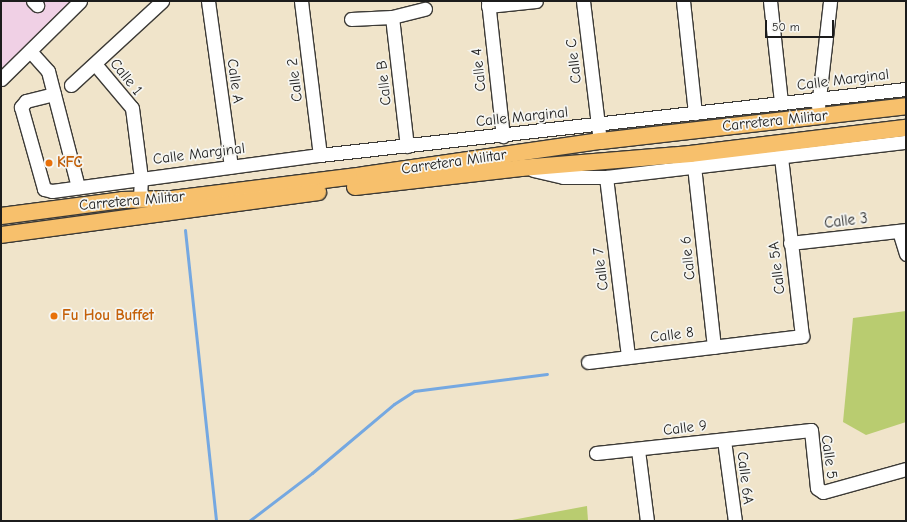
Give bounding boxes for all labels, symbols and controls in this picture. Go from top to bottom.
scale bar [767,12,836,38]
text: 50 m [772,20,800,34]
street label: Calle C [562,37,586,85]
street label: Calle 4 [468,48,490,92]
street label: Calle 1 [106,55,146,99]
street label: Calle 2 [283,57,307,103]
street label: Calle A [223,58,247,104]
street label: Calle B [373,60,395,106]
street label: Calle Marginal [796,65,890,95]
street label: Calle Marginal [475,103,569,131]
street label: Carretera Militar [721,107,829,135]
street label: Calle Marginal [152,139,246,169]
street label: Carretera Militar [400,146,508,178]
place label: KFC [57,154,83,172]
marker: KFC [44,158,54,168]
street label: Carretera Militar [78,187,186,215]
street label: Calle 3 [823,209,869,233]
street label: Calle 6 [677,235,699,281]
street label: Calle 5A [765,241,789,295]
street label: Calle 7 [589,246,613,292]
place label: Fu Hou Buffet [62,307,154,325]
marker: Fu Hou Buffet [49,311,59,321]
street label: Calle 8 [649,323,695,347]
street label: Calle 9 [662,416,708,440]
street label: Calle 5 [817,434,841,480]
street label: Calle 6A [733,451,757,505]

